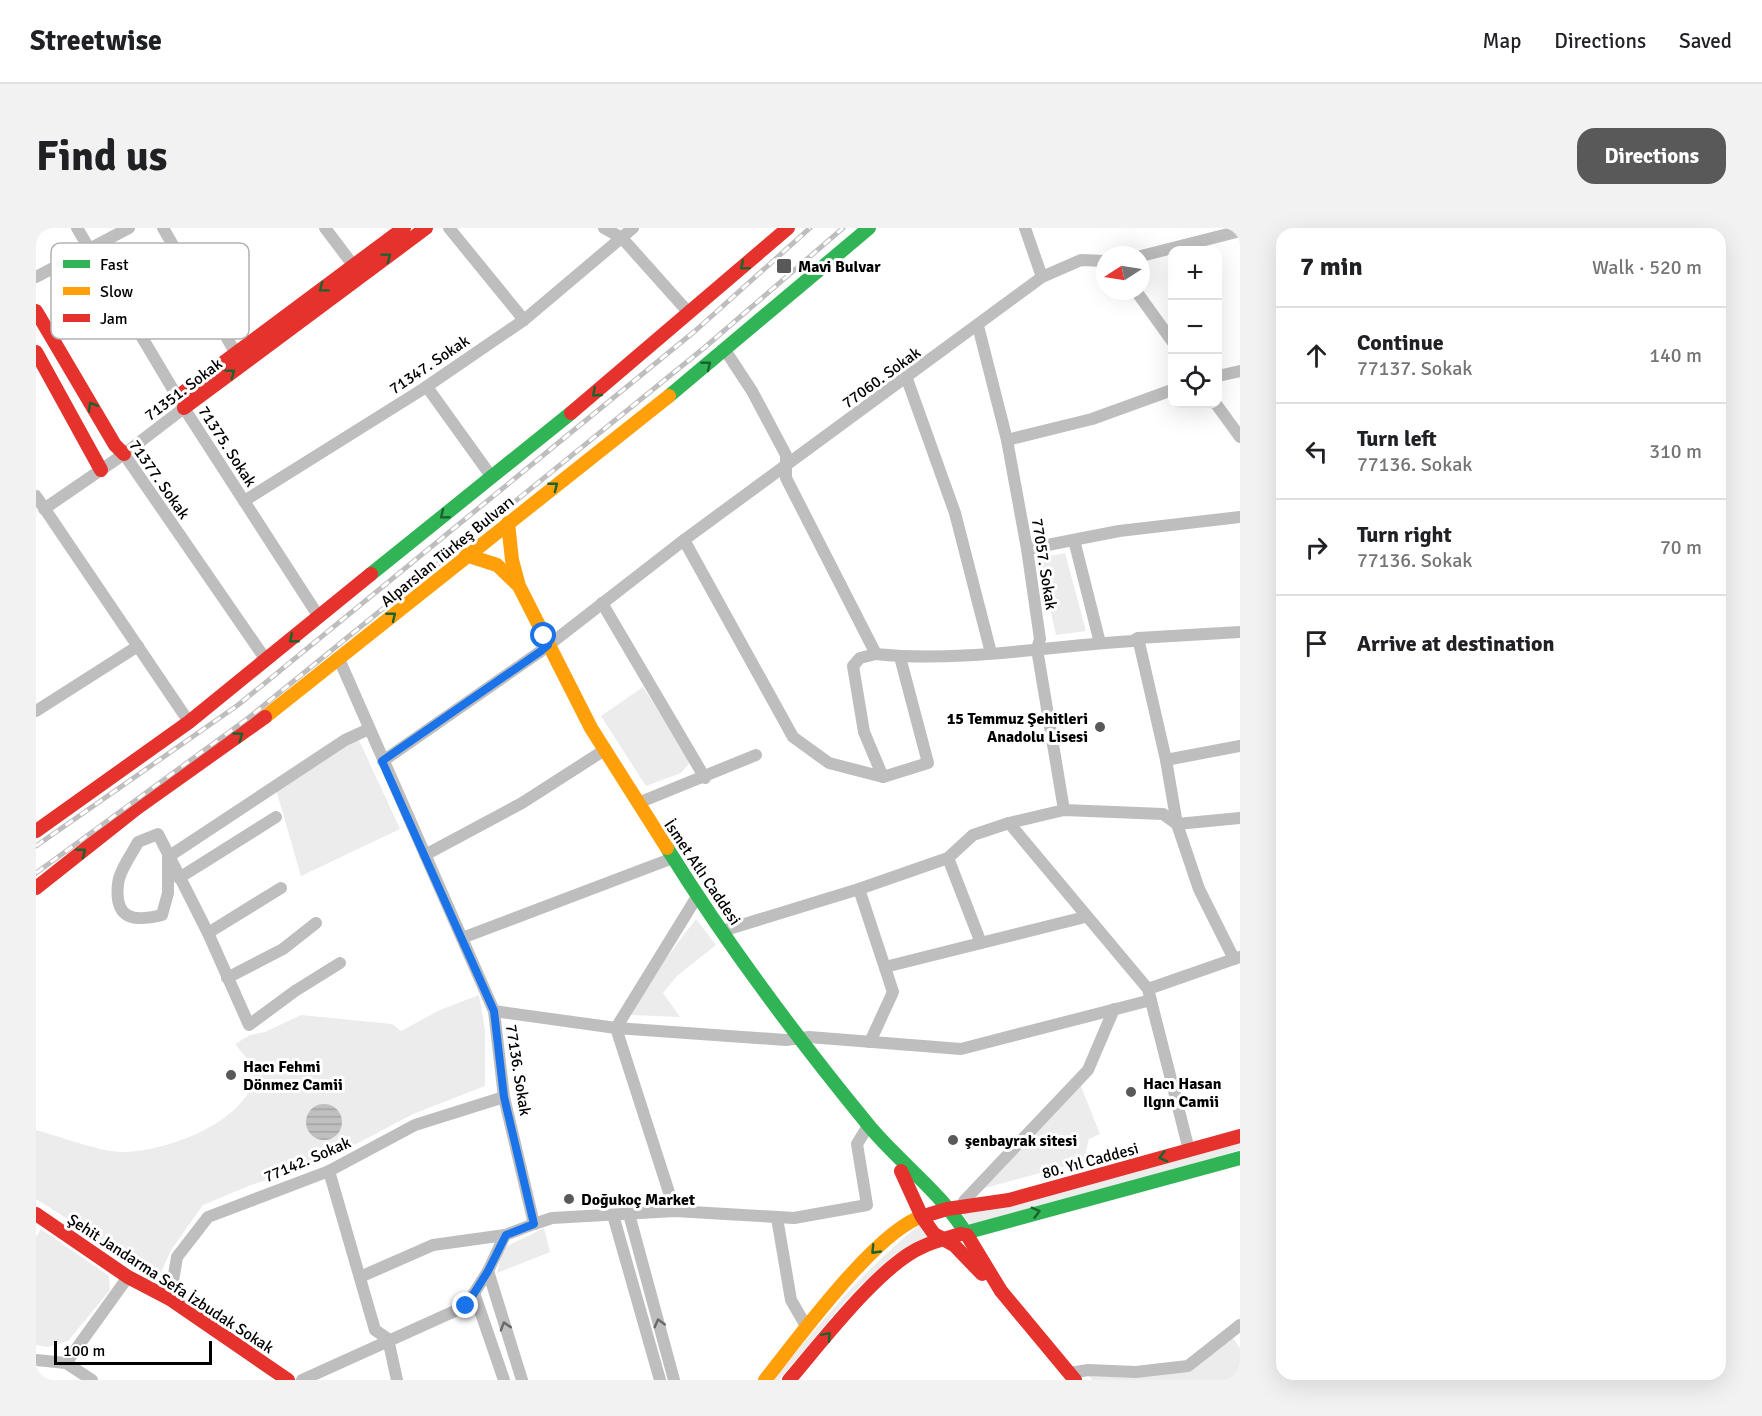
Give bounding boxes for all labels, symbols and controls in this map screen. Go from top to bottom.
text: Streetwise [30,24,162,58]
text: Map [1483,28,1521,54]
text: Directions [1554,28,1646,54]
text: Saved [1679,28,1732,54]
button: Directions [1577,128,1726,184]
text: Find us [36,131,167,182]
legend [51,243,249,339]
north arrow [1096,246,1150,300]
map controls [1168,246,1222,408]
button: + [1168,246,1222,300]
text: 7 min [1300,251,1363,283]
one-way arrow [381,253,392,264]
text: Fast [100,255,129,275]
text: Walk · 520 m [1592,255,1702,280]
marker: Mavi Bulvar [775,257,793,275]
place label: Mavi Bulvar [798,257,881,277]
one-way arrow [740,259,751,270]
one-way arrow [318,280,329,291]
text: Slow [100,282,134,302]
button: − [1168,300,1222,354]
text: Jam [100,309,128,329]
text: Continue [1357,329,1444,356]
street label: 71347. Sokak [386,331,473,399]
icon: ahead [1300,339,1333,372]
street label: 77060. Sokak [838,343,925,413]
text: 140 m [1649,343,1702,368]
street label: 71351. Sokak [141,354,226,426]
button: locate [1168,354,1222,408]
text: 77137. Sokak [1357,356,1472,381]
one-way arrow [700,361,711,372]
one-way arrow [224,370,235,381]
one-way arrow [592,386,603,397]
one-way arrow [88,401,99,412]
street label: 71375. Sokak [194,402,261,491]
text: Turn left [1357,425,1437,452]
icon: left [1300,435,1333,468]
street label: 71377. Sokak [125,436,194,523]
text: 310 m [1649,439,1702,464]
text: 77136. Sokak [1357,452,1472,477]
one-way arrow [548,483,559,494]
street label: Alparslan Türkeş Bulvarı [377,492,518,612]
one-way arrow [439,507,450,518]
street label: 77057. Sokak [1027,517,1061,611]
text: Turn right [1357,521,1452,548]
icon: right [1300,531,1333,564]
text: 70 m [1660,535,1702,560]
text: 77136. Sokak [1357,548,1472,573]
one-way arrow [385,612,396,623]
route start [530,622,556,648]
icon: arrive [1300,627,1333,660]
text: Arrive at destination [1357,630,1554,657]
one-way arrow [289,631,300,642]
place label: 15 Temmuz Şehitleri Anadolu Lisesi [947,709,1088,747]
marker: 15 Temmuz Şehitleri Anadolu Lisesi [1093,720,1107,734]
one-way arrow [232,732,243,743]
street label: İsmet Atlı Caddesi [659,816,745,929]
one-way arrow [75,848,86,859]
street label: 77136. Sokak [501,1023,535,1117]
place label: Hacı Fehmi Dönmez Camii [243,1057,343,1095]
marker: Hacı Fehmi Dönmez Camii [224,1068,238,1082]
place label: Hacı Hasan Ilgın Camii [1143,1074,1222,1112]
marker: Hacı Hasan Ilgın Camii [1124,1085,1138,1099]
place label: şenbayrak sitesi [965,1131,1077,1151]
street label: 77142. Sokak [261,1133,354,1187]
marker: şenbayrak sitesi [946,1133,960,1147]
street label: 80. Yıl Caddesi [1040,1138,1141,1183]
one-way arrow [1158,1150,1169,1162]
place label: Doğukoç Market [581,1190,695,1210]
marker: Doğukoç Market [562,1192,576,1206]
one-way arrow [1031,1206,1041,1219]
street label: Şehit Jandarma Sefa İzbudak Sokak [64,1210,277,1358]
one-way arrow [872,1242,883,1253]
route end [452,1292,478,1318]
one-way arrow [653,1319,666,1329]
one-way arrow [499,1321,512,1332]
one-way arrow [820,1332,831,1343]
scale bar [54,1338,212,1366]
text: 100 m [63,1341,105,1361]

